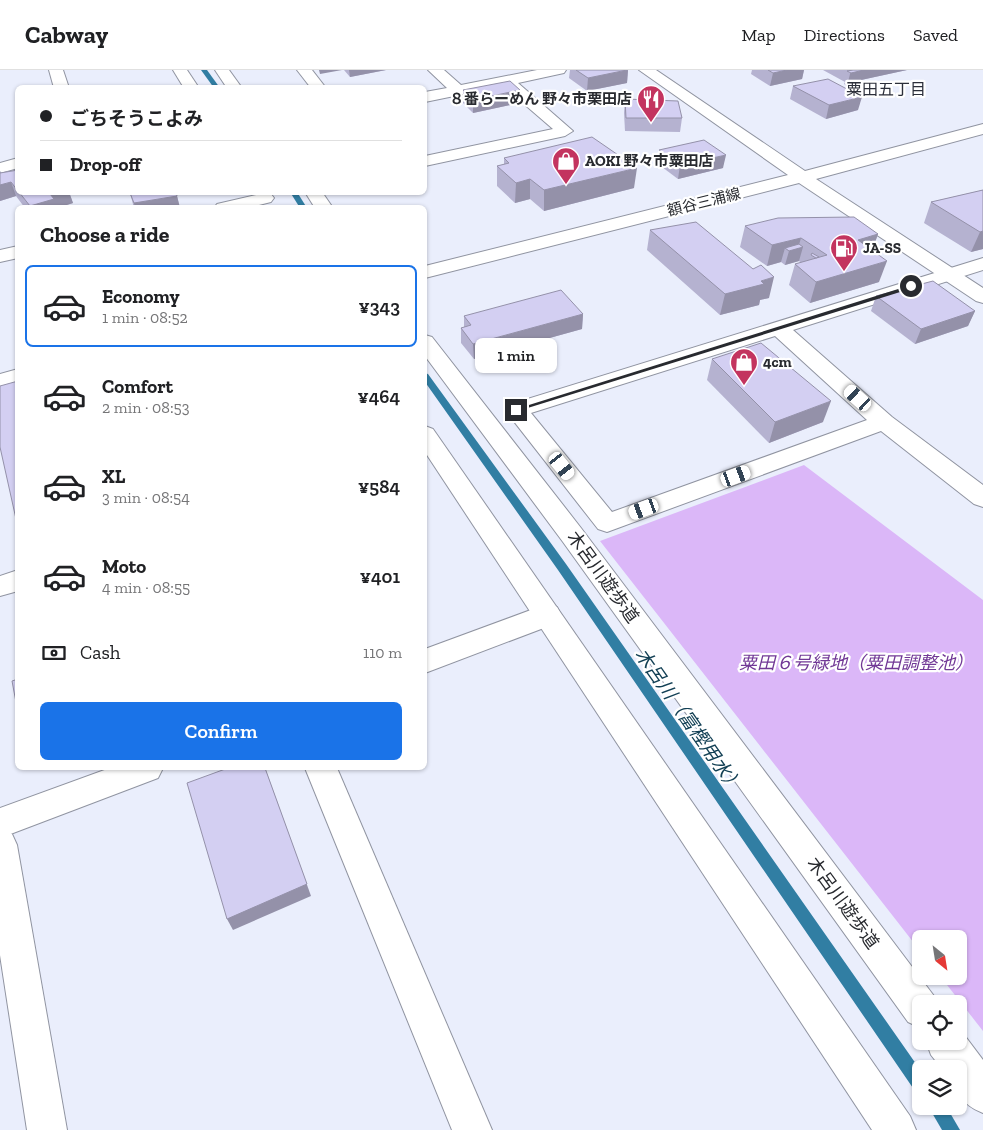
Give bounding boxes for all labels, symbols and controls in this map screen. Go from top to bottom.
text: Cabway [25,20,108,49]
text: Map [741,24,776,46]
text: Directions [804,24,885,46]
text: Saved [913,24,958,46]
district label: 粟田五丁目 [846,80,926,99]
restaurant icon: ８番らーめん 野々市栗田店 [636,84,666,123]
place label: ８番らーめん 野々市栗田店 [449,90,632,108]
text: ごちそうこよみ [70,107,203,130]
shop icon: AOKI 野々市粟田店 [551,146,581,185]
place label: AOKI 野々市粟田店 [585,152,714,170]
text: Drop-off [70,153,141,176]
street label: 額谷三浦線 [665,184,743,220]
text: Choose a ride [40,221,170,248]
fuel station icon: JA-SS [829,233,859,272]
place label: JA-SS [863,239,901,257]
route start [900,275,922,297]
icon: car [42,284,87,329]
text: Economy [102,285,180,308]
text: ¥343 [359,295,400,318]
text: 1 min · 08:52 [102,308,188,327]
callout: 1 min [475,338,557,372]
text: 1 min [497,346,535,365]
shop icon: 4cm [729,347,759,386]
place label: 4cm [763,353,792,371]
icon: car [42,374,87,419]
text: Comfort [102,375,173,398]
car [841,382,874,414]
text: ¥464 [357,385,400,408]
text: 2 min · 08:53 [102,398,190,417]
route end [505,399,527,421]
car [546,450,577,482]
icon: car [42,464,87,509]
car [719,464,752,488]
text: XL [102,465,125,488]
text: ¥584 [358,475,400,498]
text: 3 min · 08:54 [102,488,190,507]
car [627,497,660,521]
street label: 木呂川遊歩道 [562,527,644,627]
icon: car [42,554,87,599]
text: Moto [102,555,146,578]
text: ¥401 [360,565,400,588]
text: 4 min · 08:55 [102,578,190,597]
icon: cash [40,639,68,667]
text: Cash [80,641,120,664]
text: 110 m [363,643,402,662]
water label: 木呂川（富樫用水） [630,644,747,797]
park label: 粟田６号緑地（粟田調整池） [739,652,973,674]
button: Confirm [40,702,402,760]
street label: 木呂川遊歩道 [802,853,884,953]
north arrow [912,930,968,985]
map controls [912,930,967,1115]
button: locate [912,995,967,1050]
button: layers [912,1060,967,1115]

